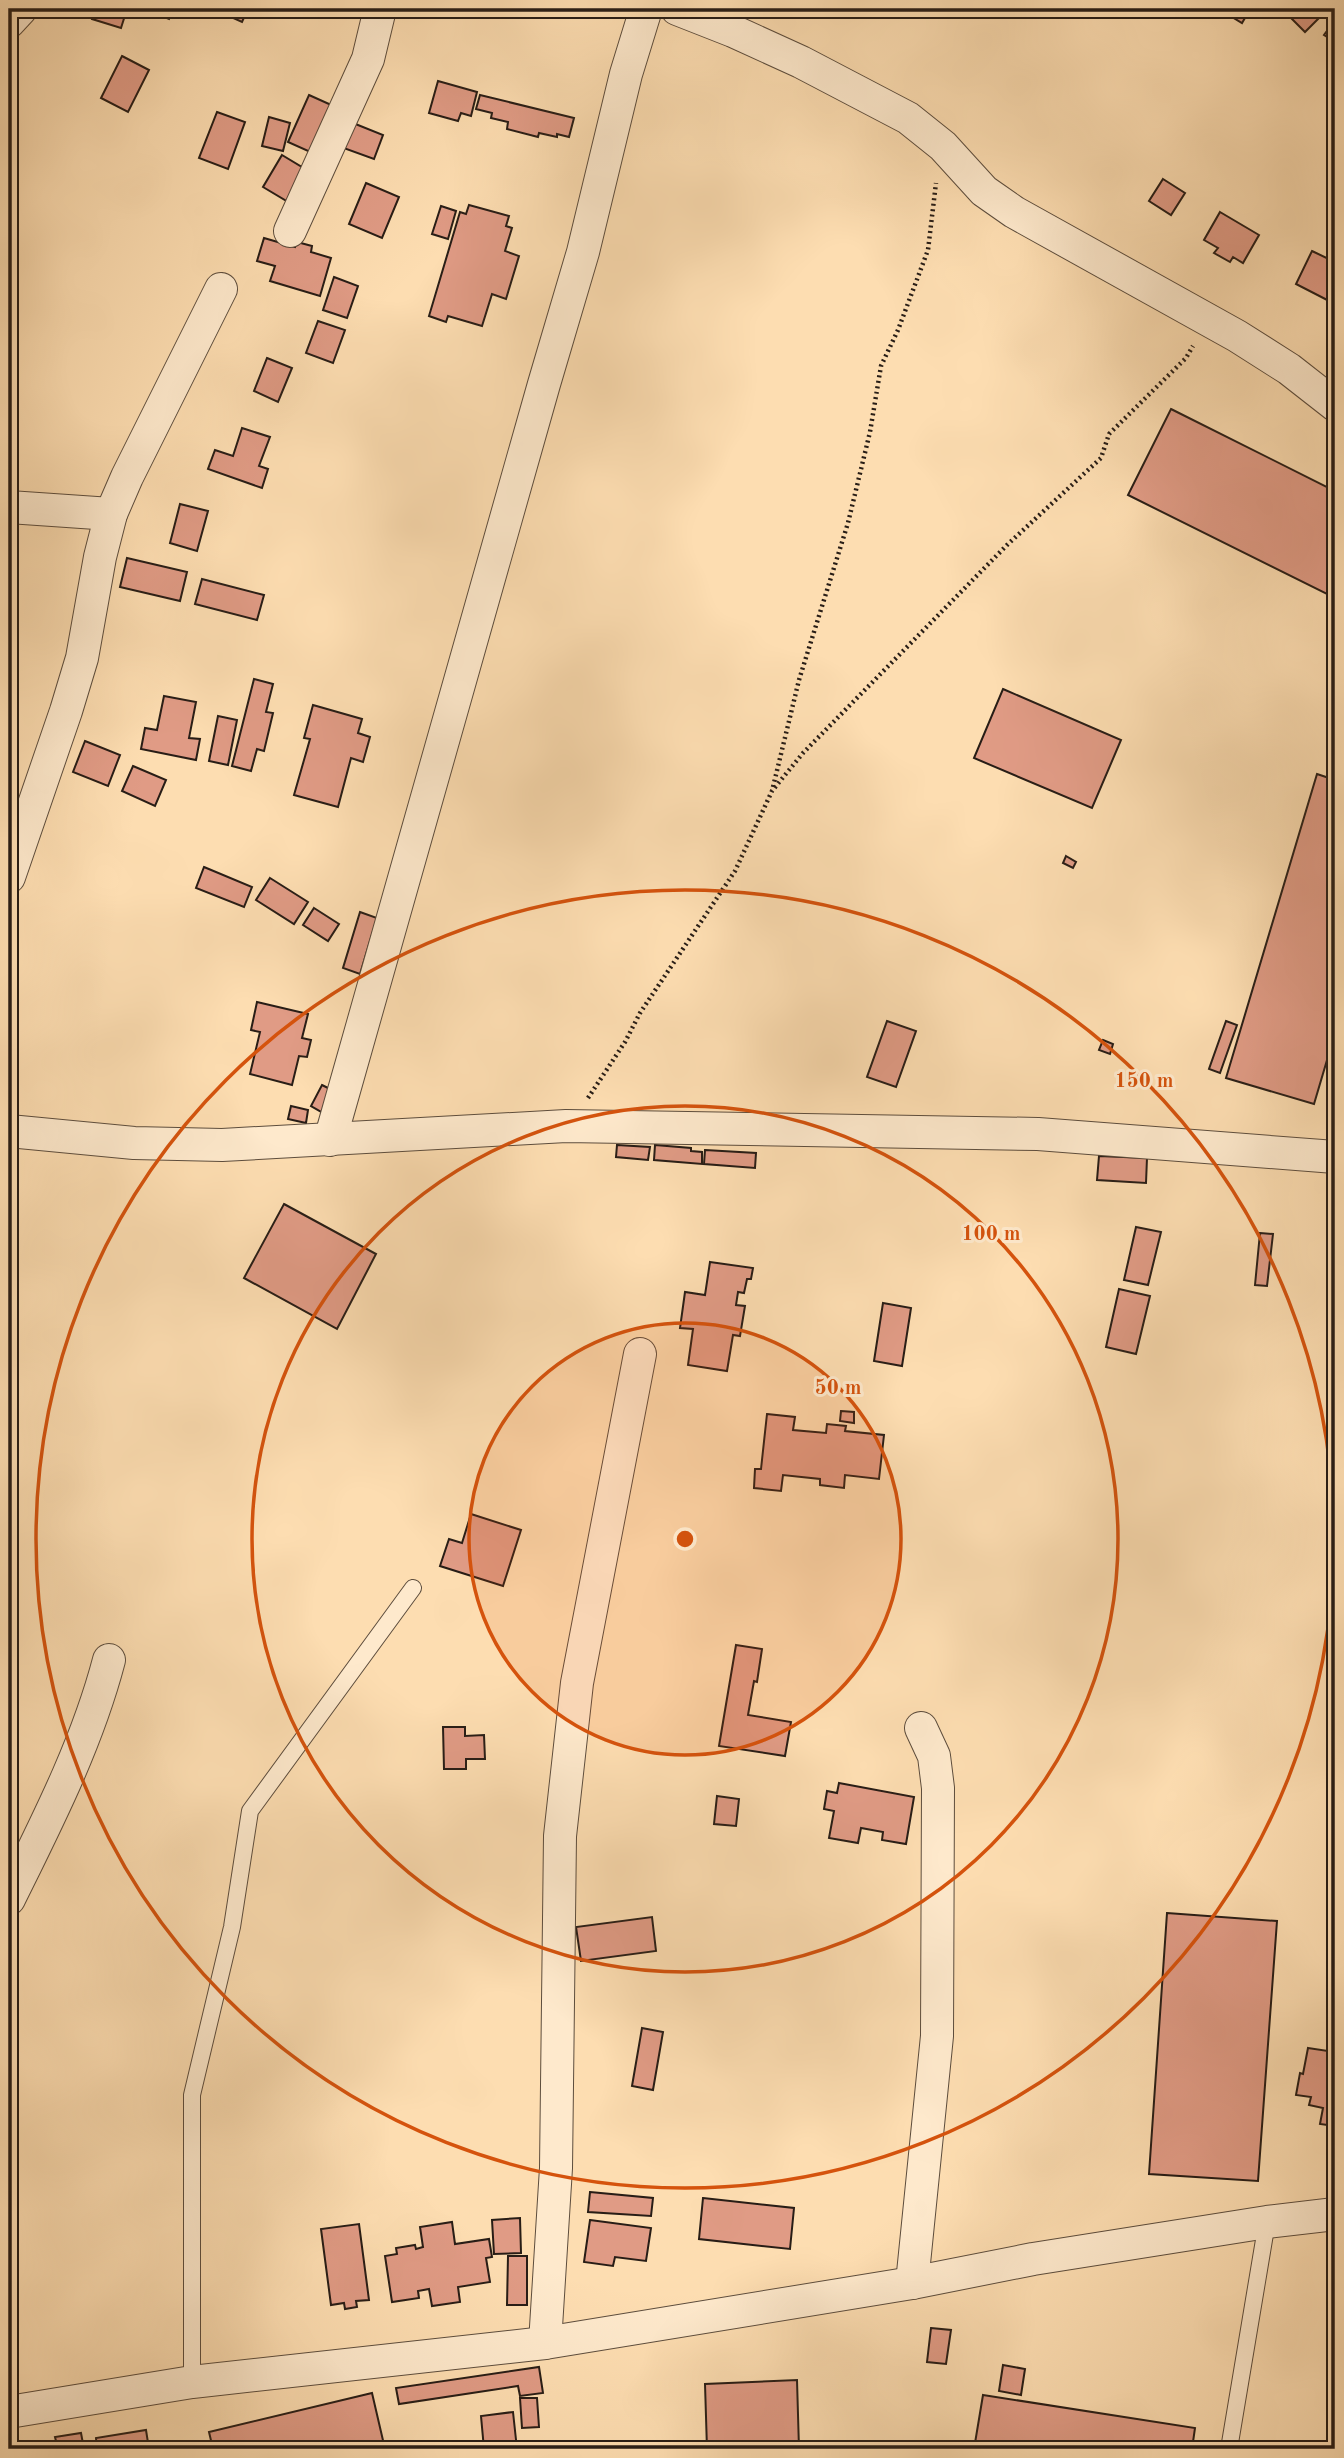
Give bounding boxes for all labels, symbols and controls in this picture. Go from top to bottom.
text: 150 m [1114,1071,1174,1092]
text: 100 m [961,1224,1021,1245]
text: 50 m [814,1378,862,1399]
centre of rings [673,1527,697,1551]

